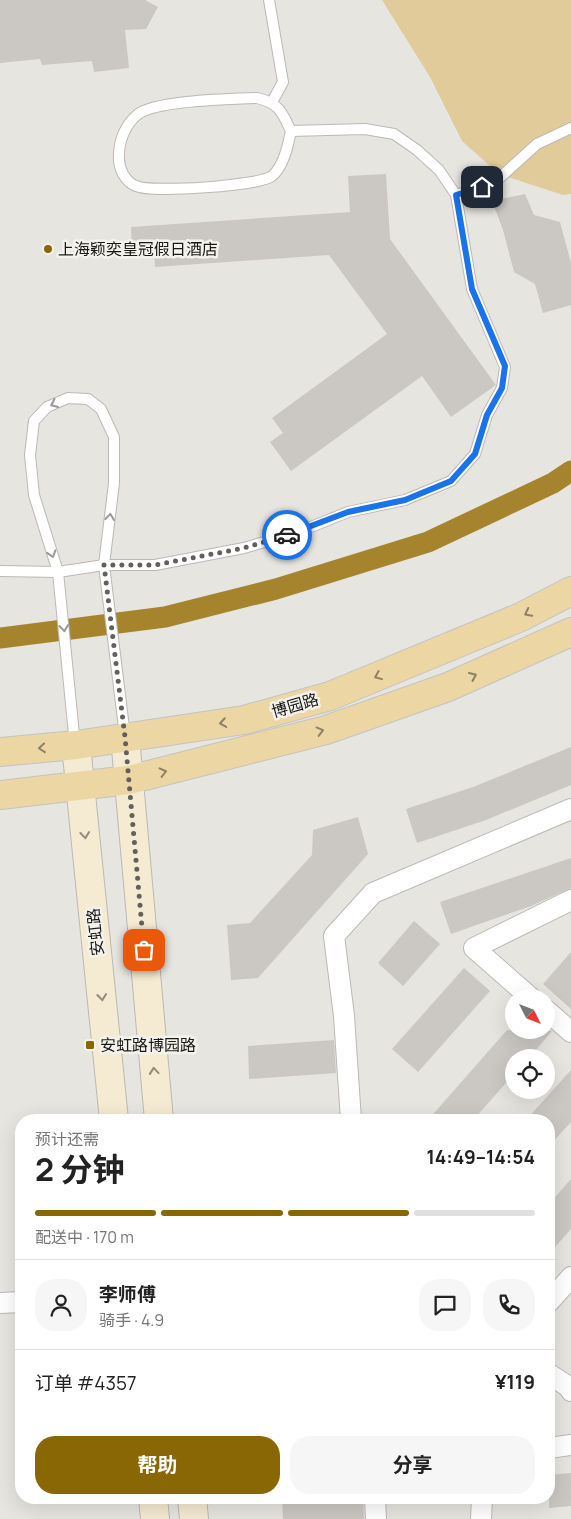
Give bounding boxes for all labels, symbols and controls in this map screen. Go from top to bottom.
pin [461,166,503,208]
icon: home [468,173,496,201]
place label: 上海颖奕皇冠假日酒店 [58,238,218,260]
marker: 上海颖奕皇冠假日酒店 [42,243,54,255]
one-way arrow [50,398,59,409]
courier [262,510,312,560]
one-way arrow [104,512,115,520]
icon: car [273,521,301,549]
one-way arrow [47,549,57,558]
one-way arrow [524,607,533,617]
one-way arrow [58,625,69,633]
one-way arrow [374,670,383,681]
one-way arrow [468,672,477,683]
street label: 博园路 [269,688,321,722]
one-way arrow [218,718,227,728]
one-way arrow [315,727,324,737]
one-way arrow [37,742,45,753]
one-way arrow [158,767,167,778]
one-way arrow [79,831,90,839]
street label: 安虹路 [82,907,108,957]
pin [123,929,165,971]
icon: bag [130,936,158,964]
north arrow [505,989,555,1039]
map controls [505,989,555,1099]
one-way arrow [96,993,107,1001]
place label: 安虹路博园路 [100,1034,196,1056]
marker: 安虹路博园路 [84,1039,96,1051]
button: locate [505,1049,555,1099]
one-way arrow [149,1067,160,1075]
text: 预计还需 [35,1128,99,1150]
text: 14:49–14:54 [426,1144,535,1170]
text: 2 分钟 [35,1147,124,1191]
text: 配送中 · 170 m [35,1226,134,1248]
button: person [35,1279,87,1331]
button: chat [419,1279,471,1331]
button: phone [483,1279,535,1331]
text: 李师傅 [99,1281,156,1307]
text: 骑手 · 4.9 [99,1309,164,1331]
text: ¥119 [495,1369,535,1395]
text: 订单 #4357 [35,1370,137,1396]
button: 帮助 [35,1436,280,1494]
button: 分享 [290,1436,535,1494]

